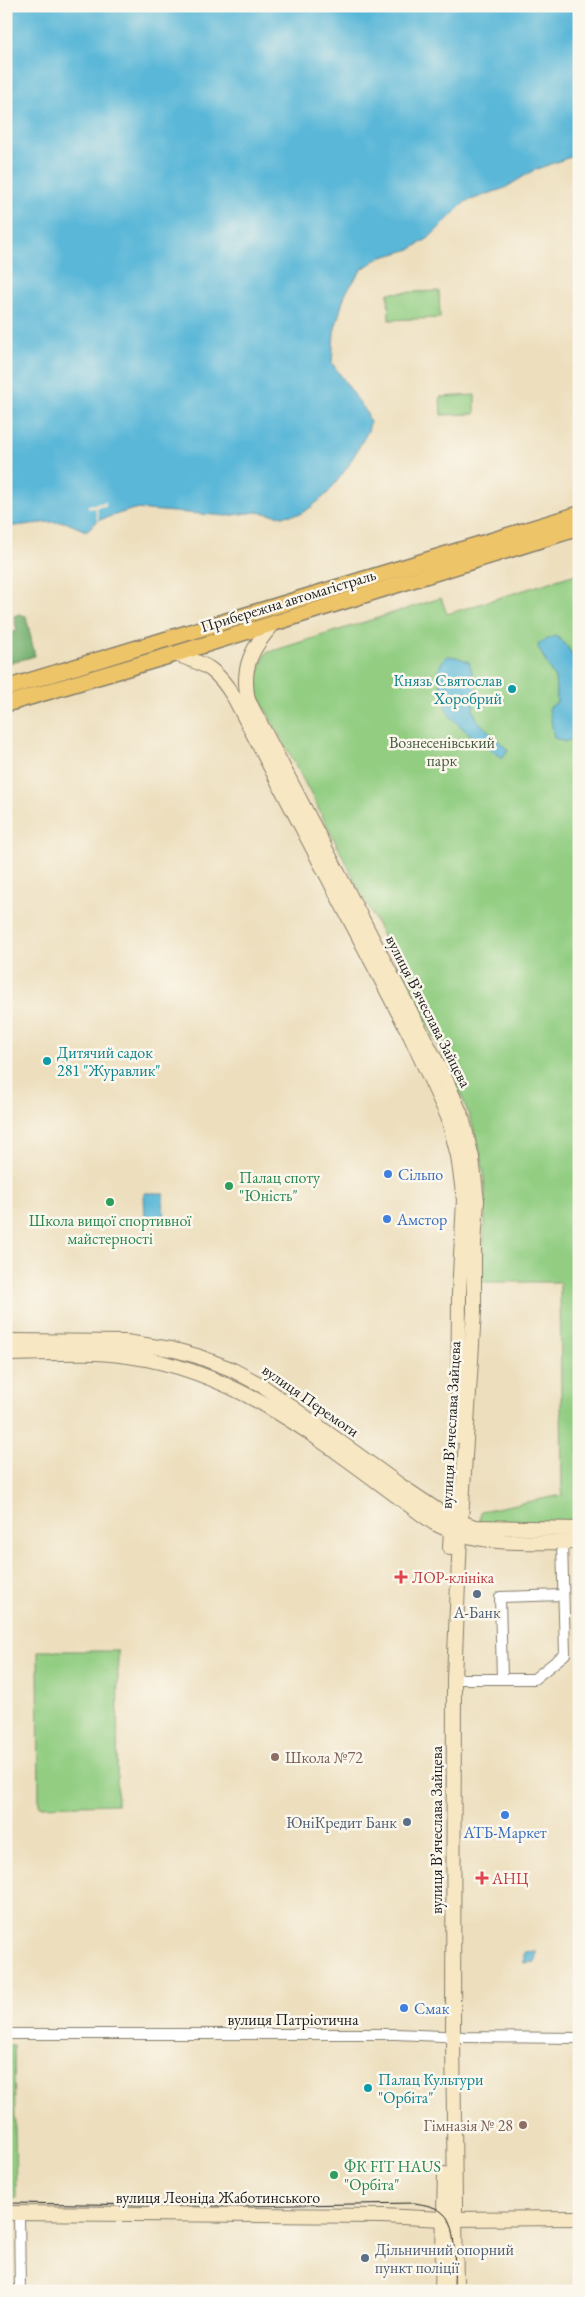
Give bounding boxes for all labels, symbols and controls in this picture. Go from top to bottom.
street label: Прибережна автомагістраль [198,564,378,637]
place label: Князь Святослав Хоробрий [393,670,503,709]
marker: Князь Святослав Хоробрий [506,683,518,695]
park label: Вознесенівський парк [389,732,496,771]
street label: вулиця Вʼячеслава Зайцева [381,932,476,1091]
place label: Дитячий садок 281 "Журавлик" [57,1042,161,1081]
marker: Дитячий садок 281 "Журавлик" [41,1055,53,1067]
place label: Сільпо [398,1164,443,1185]
place label: Палац споту "Юність" [239,1167,321,1206]
marker: Сільпо [382,1168,394,1180]
marker: Палац споту "Юність" [223,1180,235,1192]
marker: Школа вищої спортивної майстерності [104,1196,116,1208]
place label: Амстор [396,1209,447,1230]
place label: Школа вищої спортивної майстерності [29,1210,192,1249]
marker: Амстор [381,1213,393,1225]
street label: вулиця Вʼячеслава Зайцева [436,1340,465,1509]
street label: вулиця Перемоги [258,1359,364,1442]
place label: ЛОР-клініка [412,1567,495,1588]
marker: ЛОР-клініка [394,1570,408,1584]
marker: А-Банк [471,1588,483,1600]
place label: А-Банк [452,1602,501,1623]
street label: вулиця Вʼячеслава Зайцева [426,1745,447,1914]
place label: Школа №72 [285,1747,363,1768]
marker: Школа №72 [269,1751,281,1763]
marker: АТБ-Маркет [499,1809,511,1821]
place label: ЮніКредит Банк [286,1812,397,1833]
marker: ЮніКредит Банк [401,1816,413,1828]
place label: АТБ-Маркет [463,1822,547,1843]
place label: АНЦ [491,1868,529,1889]
marker: АНЦ [476,1872,488,1884]
place label: Смак [414,1998,450,2019]
marker: Смак [398,2002,410,2014]
street label: вулиця Патріотична [227,2009,359,2030]
place label: Палац Культури "Орбіта" [378,2069,484,2108]
marker: Палац Культури "Орбіта" [362,2082,374,2094]
place label: Гімназія № 28 [423,2115,513,2136]
marker: Гімназія № 28 [517,2119,529,2131]
place label: ФК FIT HAUS "Орбіта" [344,2156,441,2195]
marker: ФК FIT HAUS "Орбіта" [328,2169,340,2181]
street label: вулиця Леоніда Жаботинського [116,2187,320,2208]
place label: Дільничний опорний пункт поліції [375,2239,514,2278]
marker: Дільничний опорний пункт поліції [359,2252,371,2264]

